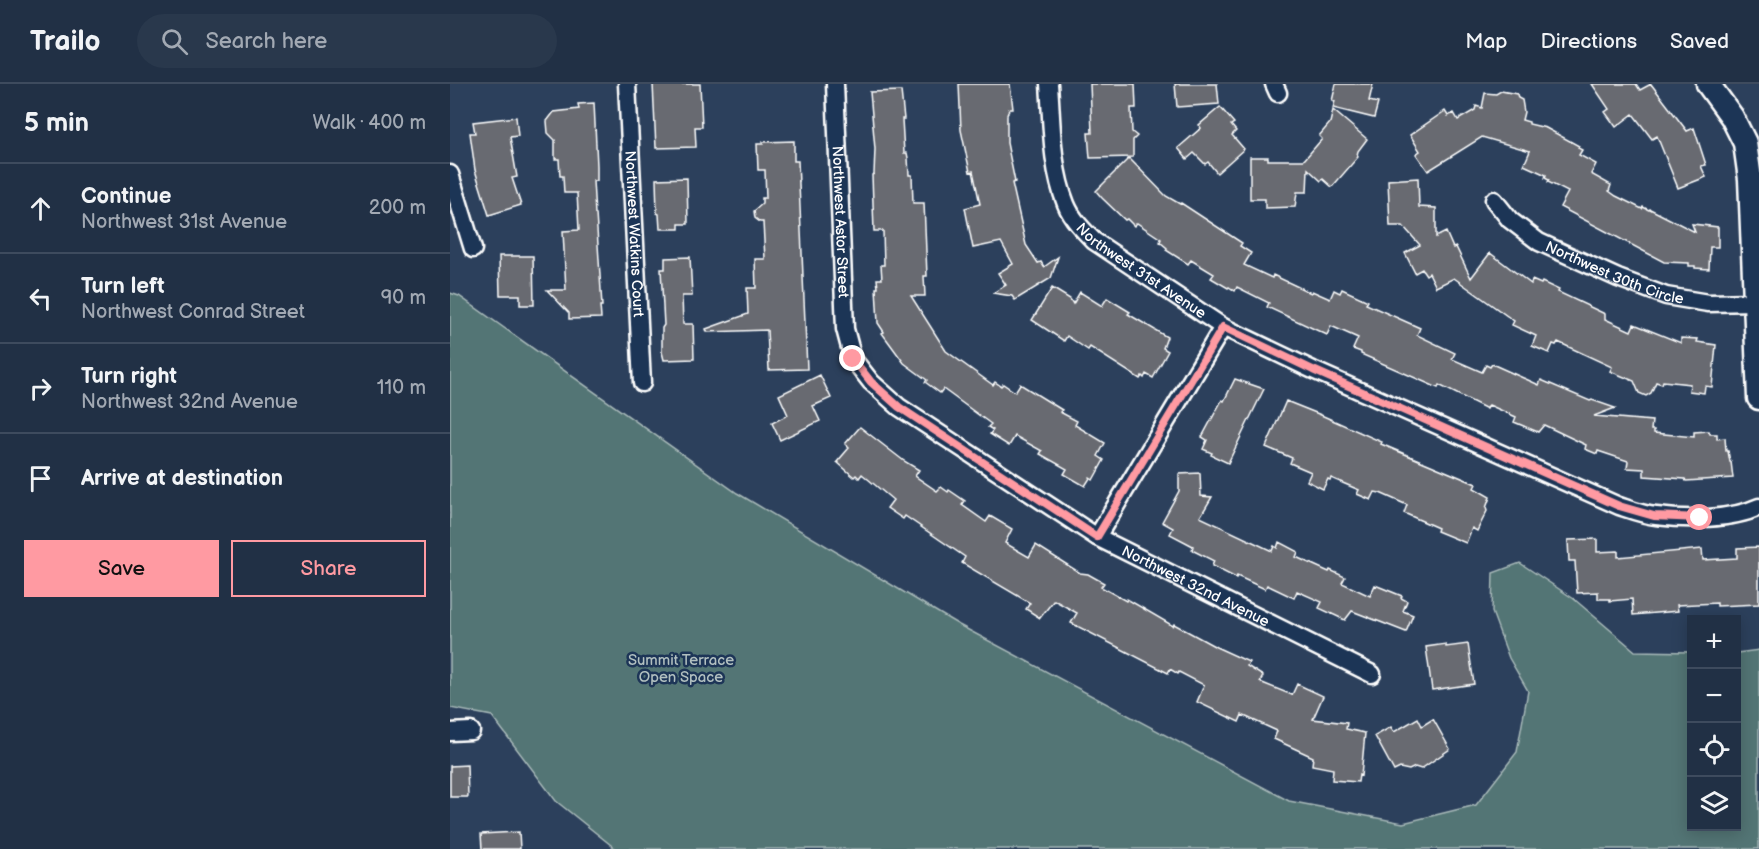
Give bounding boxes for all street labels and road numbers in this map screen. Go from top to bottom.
street label: Northwest Astor Street [828,145,853,299]
street label: Northwest Watkins Court [620,150,648,318]
street label: Northwest 31st Avenue [1072,219,1210,323]
street label: Northwest 30th Circle [1542,237,1685,309]
street label: Northwest 32nd Avenue [1118,542,1273,631]

